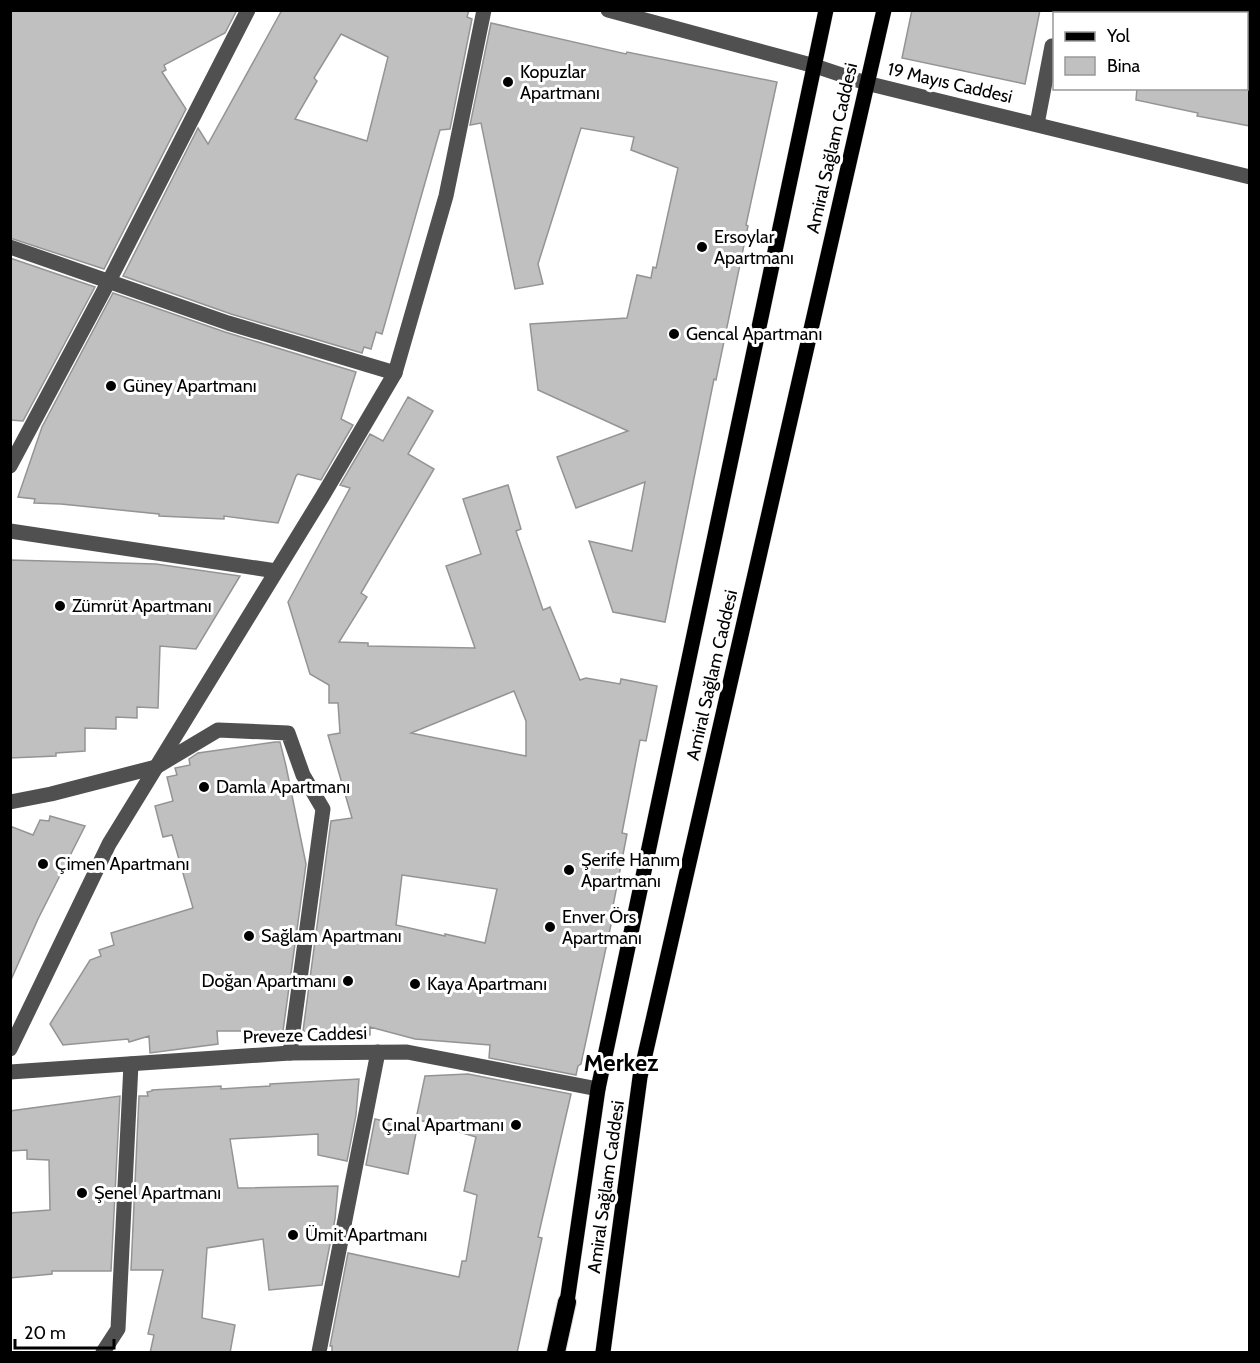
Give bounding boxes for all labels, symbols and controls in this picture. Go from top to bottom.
legend [1053,12,1248,90]
text: Yol [1106,25,1131,47]
text: Bina [1107,55,1141,77]
street label: 19 Mayıs Caddesi [885,58,1015,108]
place label: Kopuzlar Apartmanı [520,61,600,104]
street label: Amiral Sağlam Caddesi [802,61,862,235]
marker: Kopuzlar Apartmanı [501,75,515,89]
place label: Ersoylar Apartmanı [714,226,794,269]
marker: Ersoylar Apartmanı [695,240,709,254]
place label: Gencal Apartmanı [686,323,822,345]
marker: Gencal Apartmanı [667,327,681,341]
place label: Güney Apartmanı [123,375,257,397]
marker: Güney Apartmanı [104,379,118,393]
street label: Amiral Sağlam Caddesi [682,588,742,762]
place label: Zümrüt Apartmanı [72,595,212,617]
marker: Zümrüt Apartmanı [53,599,67,613]
place label: Damla Apartmanı [216,776,350,798]
marker: Damla Apartmanı [197,780,211,794]
place label: Şerife Hanım Apartmanı [581,849,680,892]
place label: Çimen Apartmanı [55,853,189,875]
marker: Çimen Apartmanı [36,857,50,871]
marker: Şerife Hanım Apartmanı [562,863,576,877]
place label: Enver Örs Apartmanı [562,906,642,949]
marker: Enver Örs Apartmanı [543,920,557,934]
place label: Sağlam Apartmanı [261,925,402,947]
marker: Sağlam Apartmanı [242,929,256,943]
place label: Doğan Apartmanı [202,970,336,992]
place label: Kaya Apartmanı [427,973,547,995]
marker: Doğan Apartmanı [341,974,355,988]
marker: Kaya Apartmanı [408,977,422,991]
street label: Preveze Caddesi [242,1022,368,1048]
district label: Merkez [584,1048,658,1077]
street label: Amiral Sağlam Caddesi [583,1099,629,1275]
place label: Çınal Apartmanı [382,1114,504,1136]
marker: Çınal Apartmanı [509,1118,523,1132]
place label: Şenel Apartmanı [94,1182,221,1204]
marker: Şenel Apartmanı [75,1186,89,1200]
place label: Ümit Apartmanı [305,1224,427,1246]
marker: Ümit Apartmanı [286,1228,300,1242]
scale bar [15,1312,114,1350]
text: 20 m [24,1322,66,1344]

